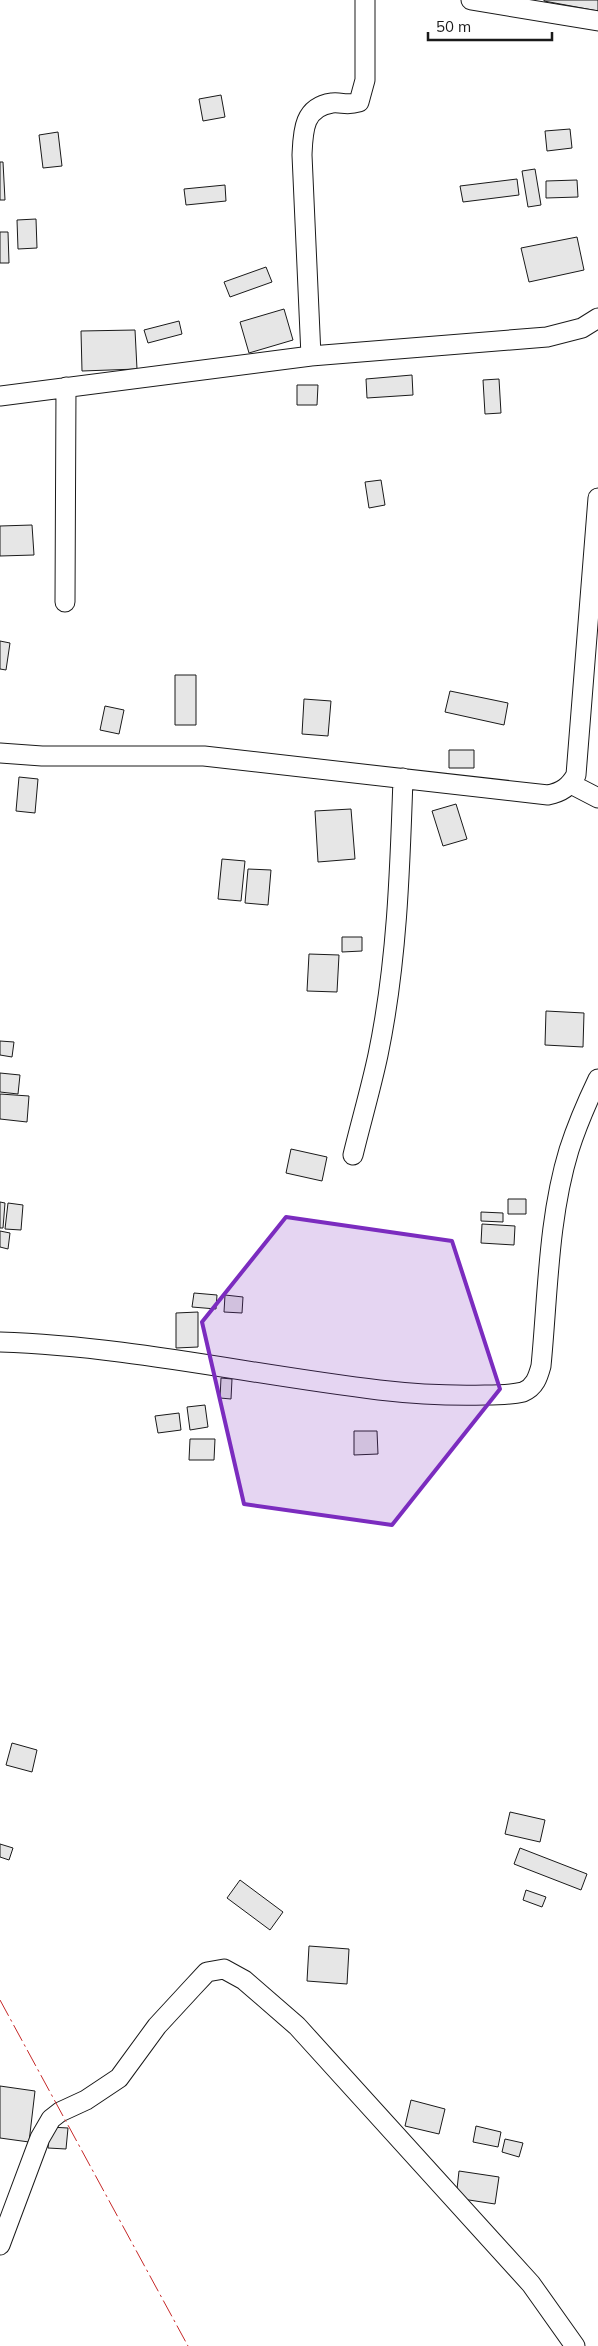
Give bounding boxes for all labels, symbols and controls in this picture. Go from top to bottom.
scale bar [428,10,552,42]
text: 50 m [436,17,471,36]

